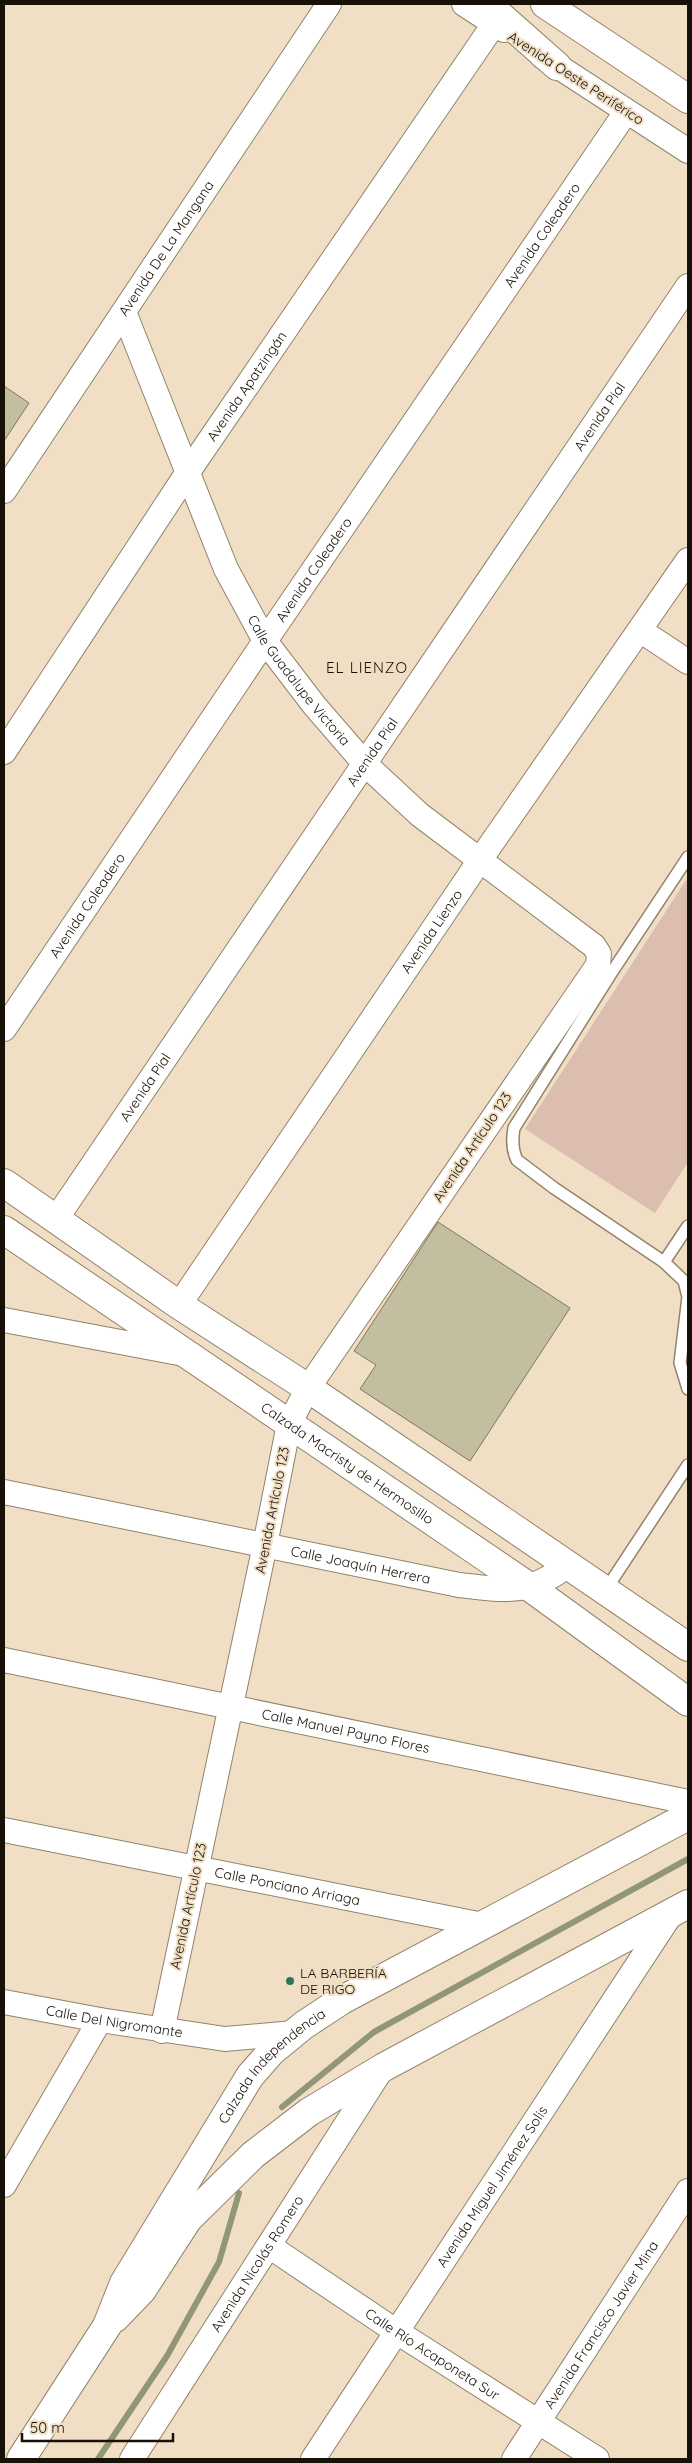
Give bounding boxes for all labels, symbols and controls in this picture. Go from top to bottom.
street label: Avenida Oeste Periférico [505,27,647,129]
street label: Avenida De La Mangana [114,177,218,319]
street label: Avenida Coleadero [500,179,584,291]
street label: Avenida Apatzingán [203,328,291,445]
street label: Avenida Pial [570,379,629,454]
street label: Avenida Coleadero [272,514,356,626]
street label: Calle Guadalupe Victoria [244,612,354,749]
district label: EL LIENZO [326,658,408,677]
street label: Avenida Pial [343,714,402,790]
street label: Avenida Coleadero [45,849,129,961]
street label: Avenida Lienzo [397,886,466,977]
street label: Avenida Pial [116,1050,175,1125]
street label: Avenida Artículo 123 [429,1089,515,1205]
street label: Calzada Macristy de Hermosillo [257,1398,437,1528]
street label: Avenida Artículo 123 [251,1445,293,1575]
street label: Calle Joaquín Herrera [289,1542,432,1588]
street label: Calle Manuel Payno Flores [260,1705,431,1757]
street label: Avenida Artículo 123 [166,1841,210,1971]
street label: Calle Ponciano Arriaga [213,1863,362,1909]
place label: LA BARBERÍA DE RIGO [300,1964,387,1998]
marker: LA BARBERÍA DE RIGO [284,1975,296,1987]
street label: Calle Del Nigromante [44,2001,184,2041]
street label: Calzada Independencia [214,2004,329,2127]
street label: Avenida Miguel Jiménez Solis [432,2102,552,2271]
street label: Avenida Nicolás Romero [207,2192,308,2335]
street label: Avenida Francisco Javier Mina [540,2237,662,2412]
street label: Calle Río Acaponeta Sur [362,2304,504,2404]
scale bar [22,2410,174,2442]
text: 50 m [30,2418,65,2437]

